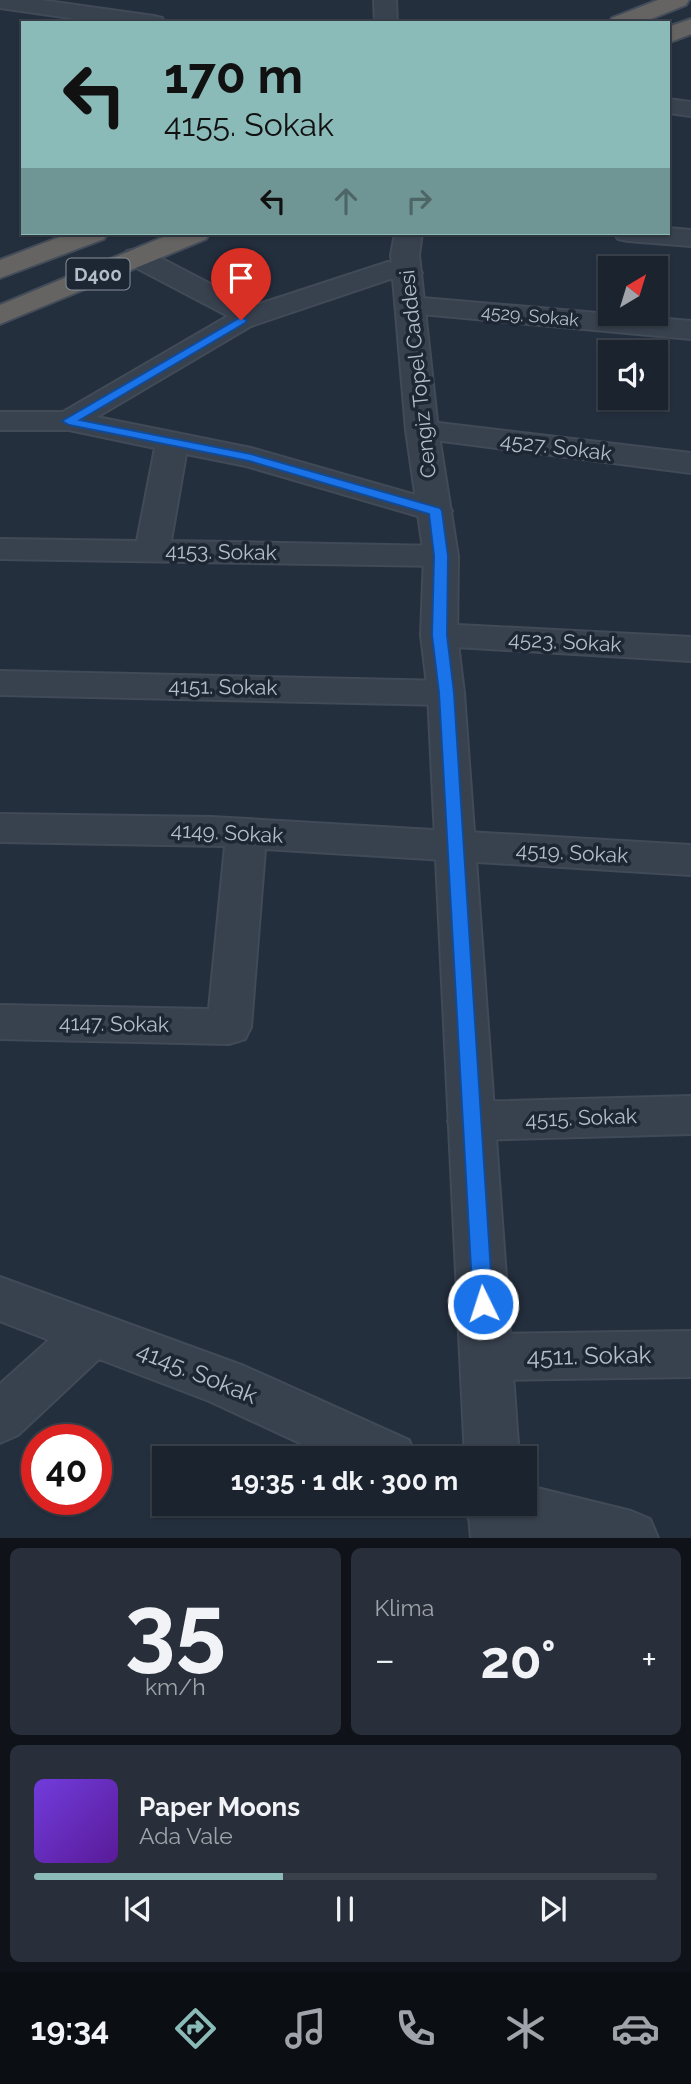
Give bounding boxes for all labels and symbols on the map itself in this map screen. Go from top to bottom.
pin [211,248,271,320]
north arrow [598,256,668,326]
road number: D400 [66,258,130,290]
street label: Cengiz Topel Caddesi [394,269,441,479]
street label: 4529. Sokak [480,301,580,330]
street label: 4527. Sokak [499,427,613,466]
street label: 4153. Sokak [165,538,277,565]
street label: 4523. Sokak [508,626,622,657]
street label: 4151. Sokak [168,673,278,700]
street label: 4149. Sokak [170,817,284,848]
street label: 4519. Sokak [515,837,629,868]
street label: 4147. Sokak [59,1010,169,1037]
street label: 4515. Sokak [525,1103,637,1132]
position arrow [446,1267,520,1341]
street label: 4145. Sokak [133,1335,262,1410]
street label: 4511. Sokak [526,1340,652,1371]
speed limit sign: 40 [21,1424,112,1515]

